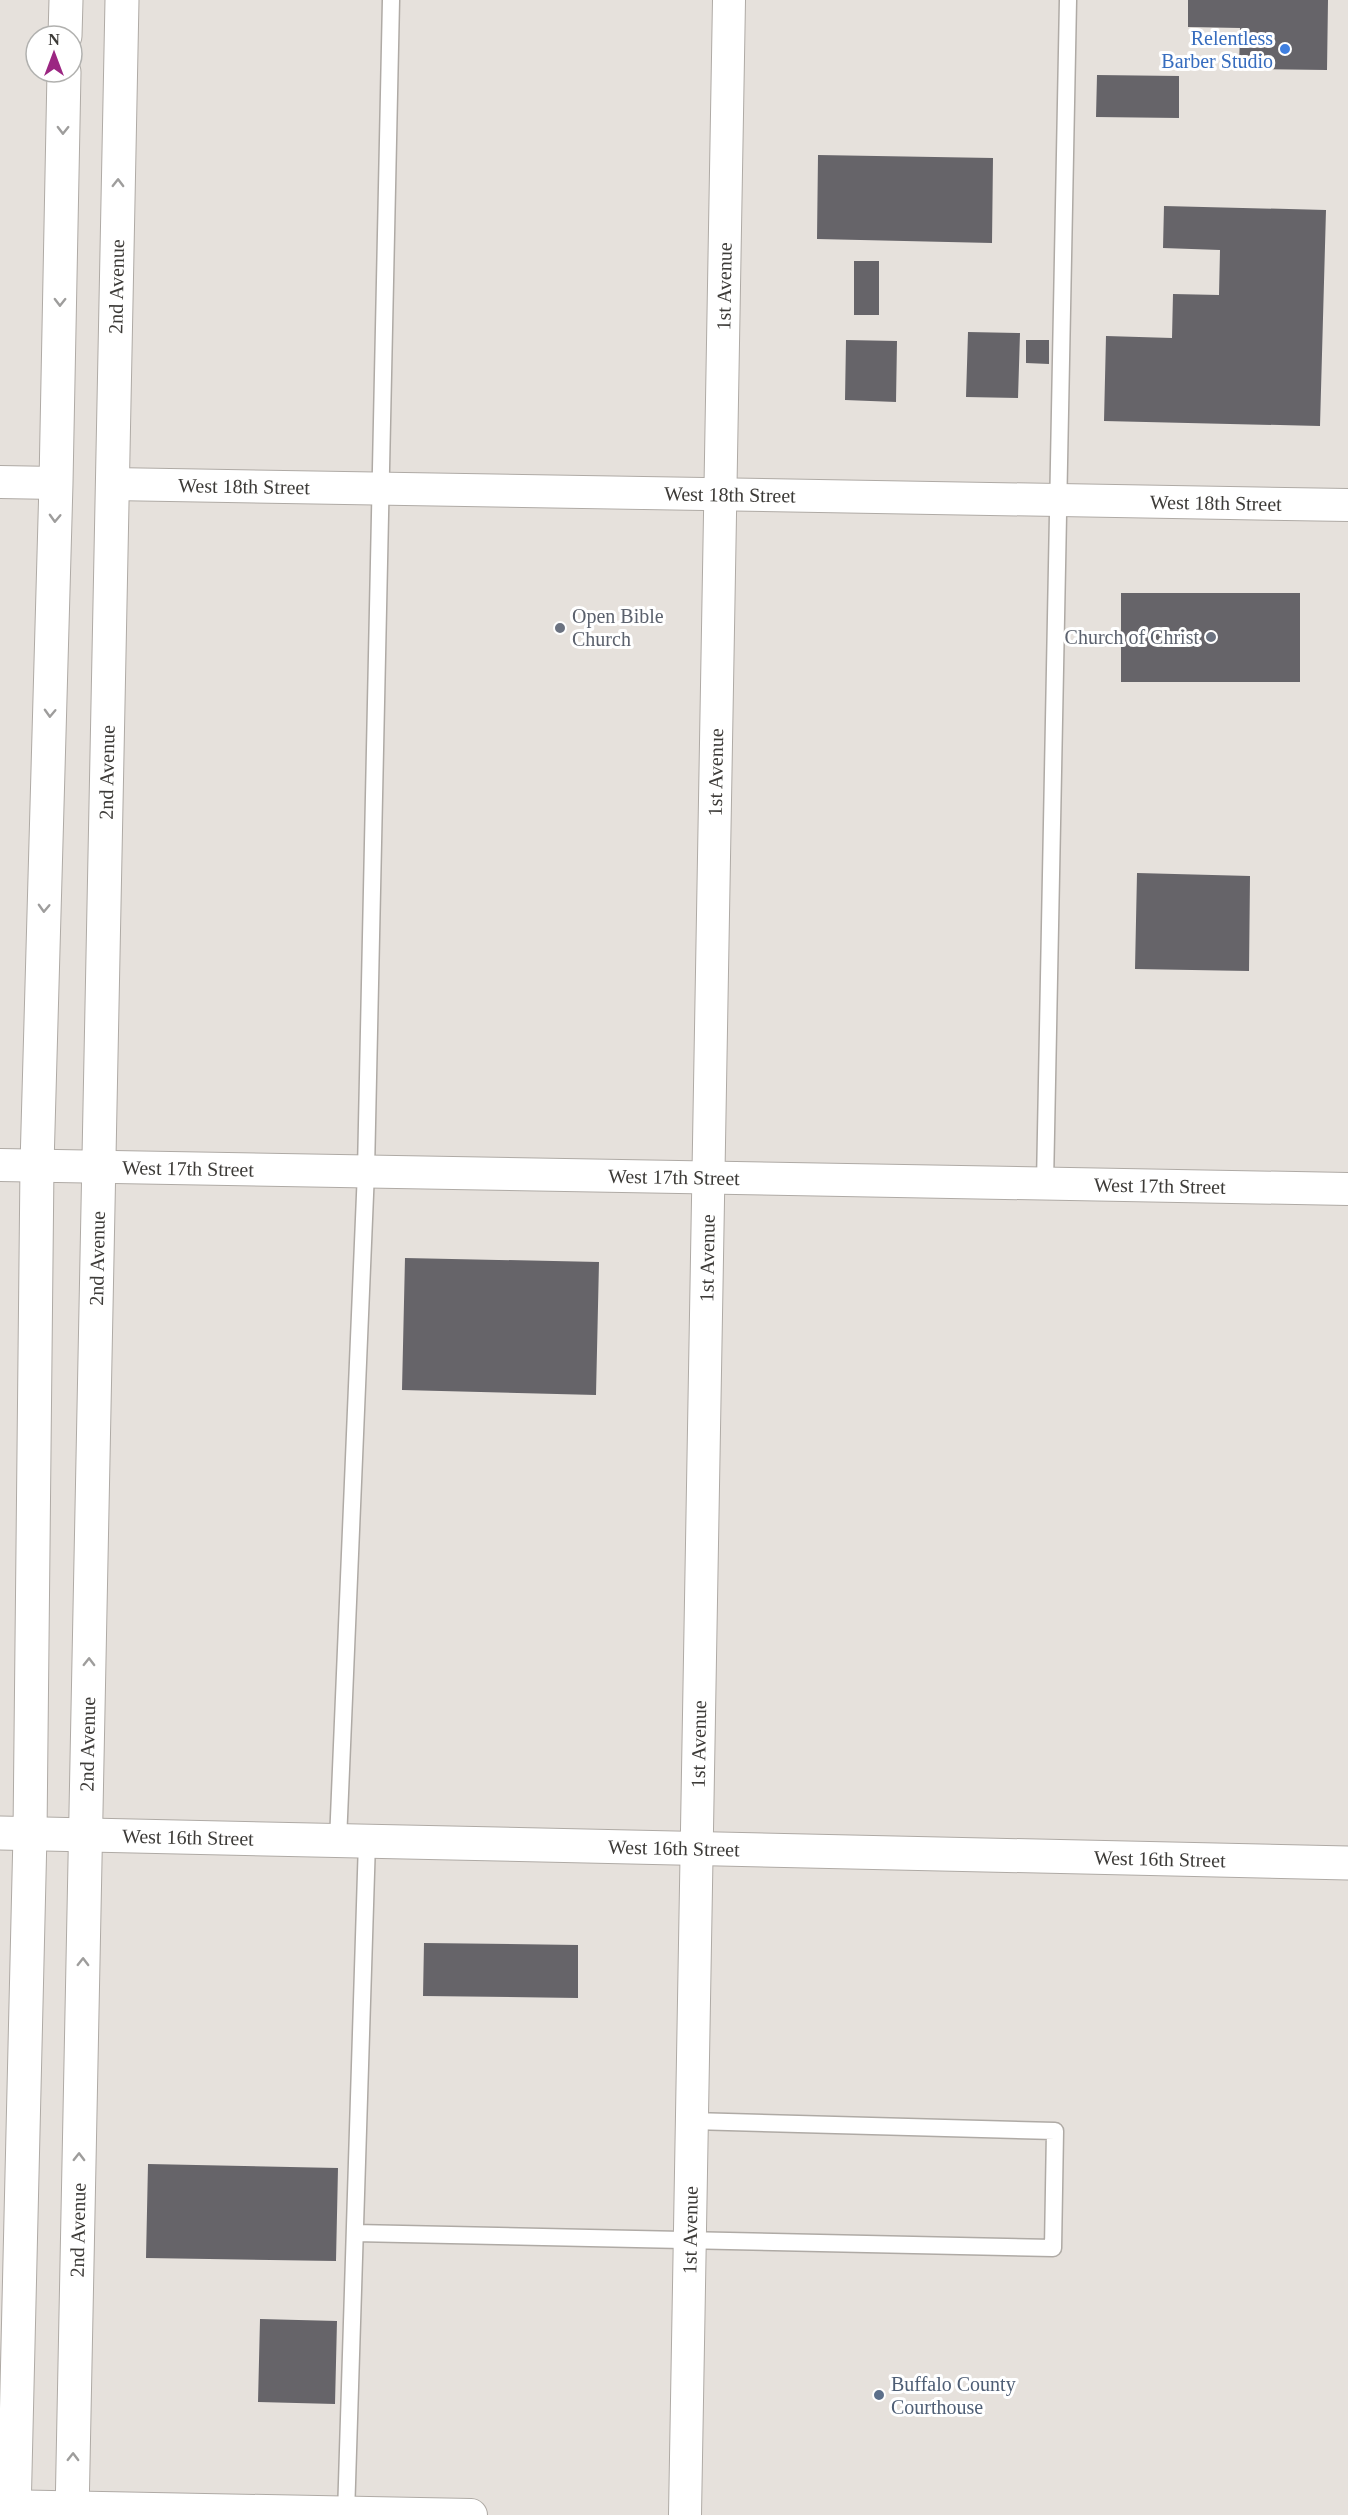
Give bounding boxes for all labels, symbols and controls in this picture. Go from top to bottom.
north arrow [24,24,84,84]
place label: Relentless Barber Studio [1161,27,1273,72]
text: N [48,31,60,48]
marker: Relentless Barber Studio [1278,42,1292,56]
one-way arrow [57,126,69,135]
one-way arrow [112,179,124,188]
street label: 2nd Avenue [104,239,128,334]
street label: 1st Avenue [712,242,736,331]
one-way arrow [53,298,66,307]
street label: West 18th Street [178,474,310,498]
street label: West 18th Street [664,482,796,507]
street label: West 18th Street [1150,491,1282,515]
one-way arrow [49,514,62,523]
place label: Open Bible Church [572,605,664,650]
marker: Open Bible Church [553,621,567,635]
place label: Church of Christ [1065,626,1199,648]
marker: Church of Christ [1204,630,1218,644]
one-way arrow [43,709,56,718]
street label: 2nd Avenue [95,725,119,820]
street label: 1st Avenue [704,728,727,816]
one-way arrow [38,904,50,913]
street label: West 17th Street [122,1156,254,1181]
street label: West 17th Street [608,1165,740,1189]
street label: West 17th Street [1094,1173,1226,1198]
street label: 2nd Avenue [85,1211,109,1306]
street label: 1st Avenue [695,1214,719,1302]
one-way arrow [83,1657,95,1666]
street label: 2nd Avenue [75,1697,99,1792]
street label: 1st Avenue [687,1700,710,1788]
street label: West 16th Street [122,1825,255,1850]
street label: West 16th Street [608,1836,740,1860]
street label: West 16th Street [1094,1846,1226,1871]
one-way arrow [77,1957,89,1966]
one-way arrow [73,2152,85,2161]
street label: 2nd Avenue [66,2182,90,2278]
street label: 1st Avenue [678,2186,702,2274]
place label: Buffalo County Courthouse [891,2373,1016,2418]
marker: Buffalo County Courthouse [872,2388,886,2402]
one-way arrow [67,2452,79,2461]

